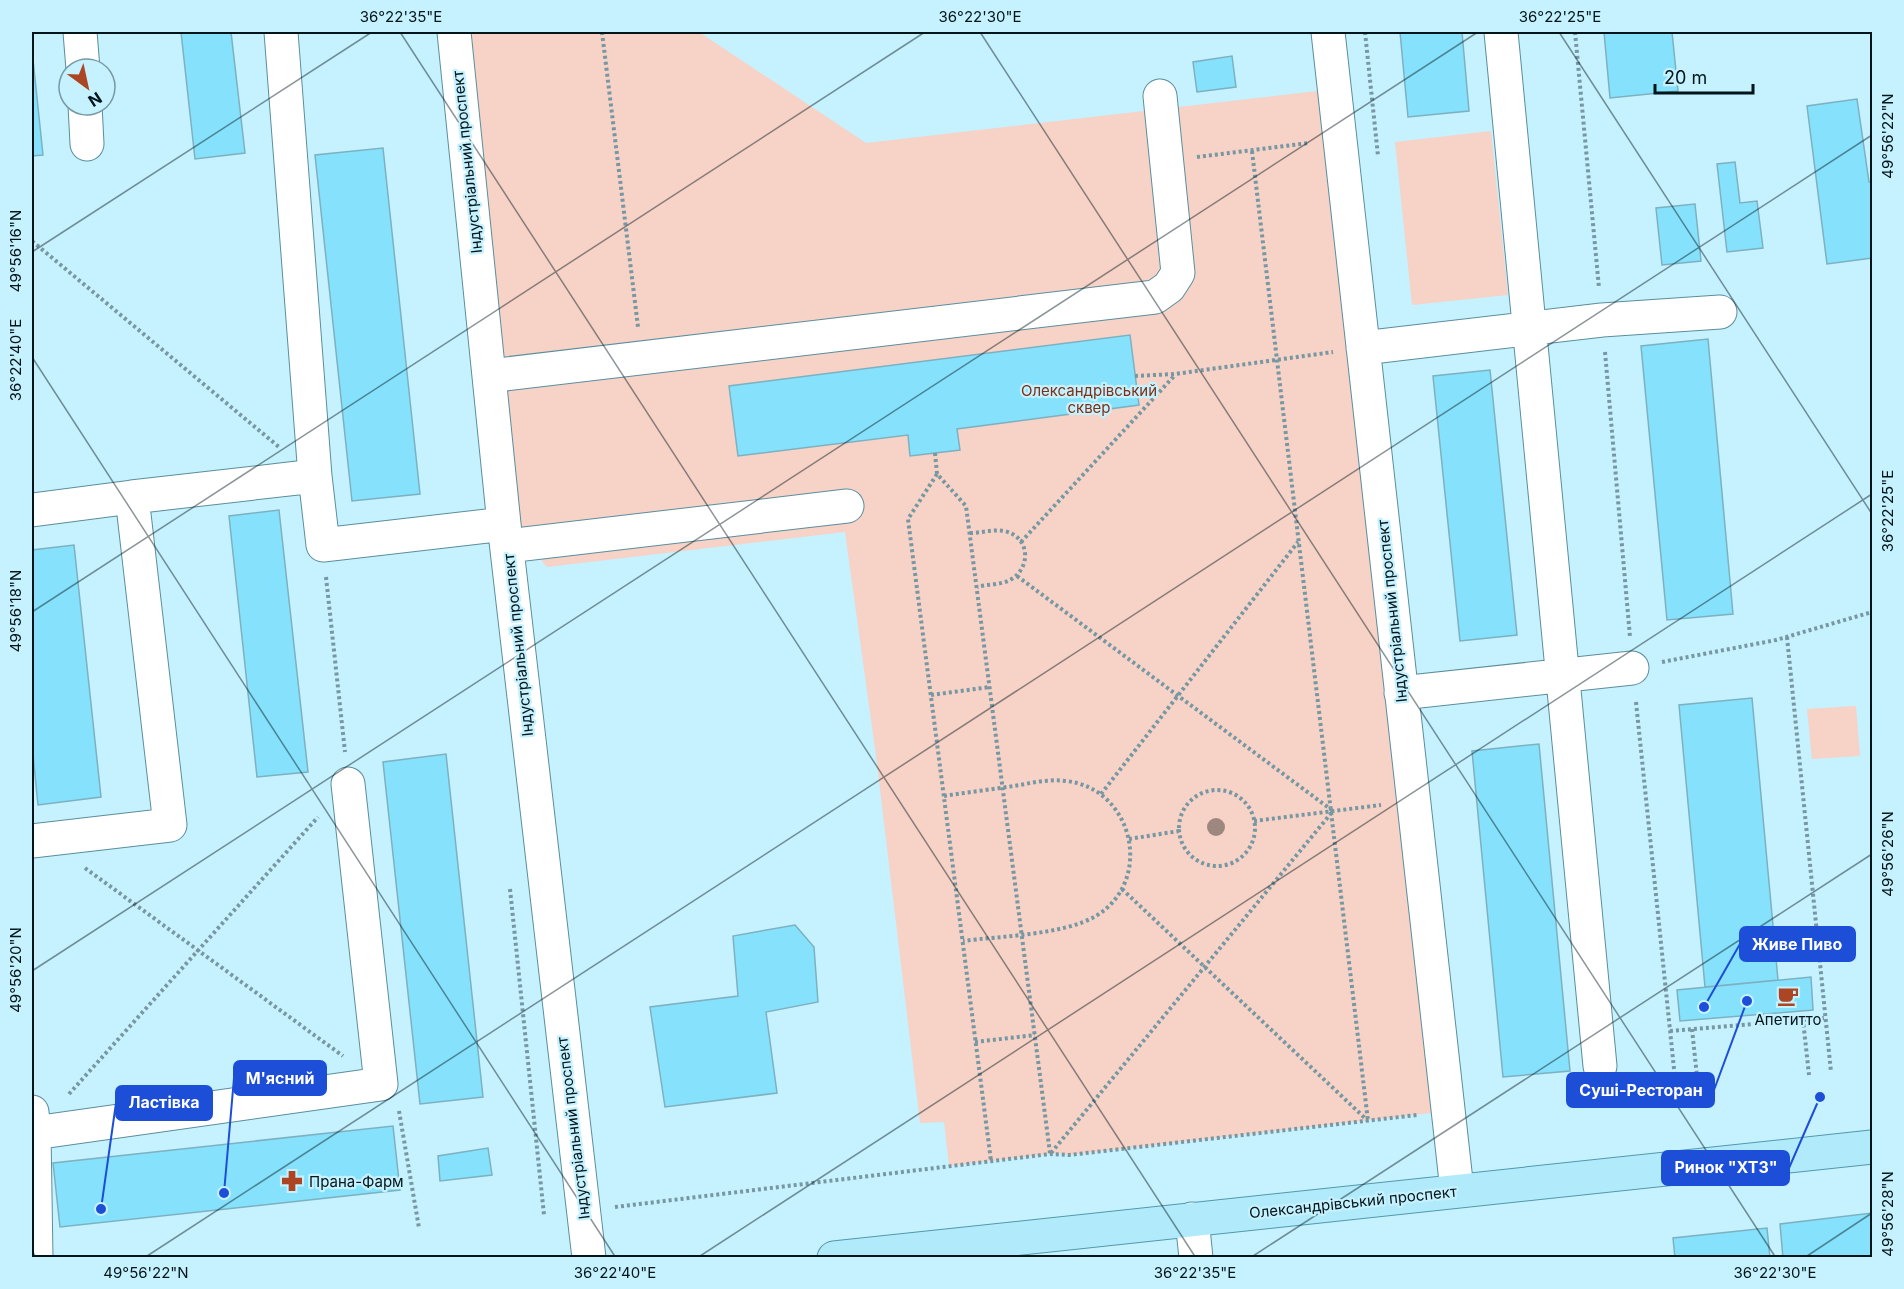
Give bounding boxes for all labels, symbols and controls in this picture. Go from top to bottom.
text: 36°22'35"E [360,7,442,26]
text: 36°22'30"E [939,7,1021,26]
text: 36°22'25"E [1519,7,1601,26]
north arrow [57,57,117,117]
scale bar [1655,57,1752,95]
text: 20 m [1664,67,1707,88]
street label: Індустріальний проспект [448,70,486,254]
text: N [85,88,106,111]
text: 49°56'22"N [1878,93,1897,179]
text: 49°56'16"N [6,210,25,292]
text: 36°22'40"E [6,319,25,401]
park label: Олександрівський сквер [1021,381,1157,417]
text: 36°22'25"E [1878,470,1897,552]
street label: Індустріальний проспект [1373,519,1411,703]
street label: Індустріальний проспект [499,553,537,737]
text: 49°56'18"N [6,570,25,652]
text: 49°56'26"N [1878,811,1897,897]
text: 49°56'20"N [6,927,25,1013]
callout: Живе Пиво [1740,927,1855,961]
text: Живе Пиво [1752,934,1842,954]
cafe icon: Апетитто [1776,984,1800,1008]
place label: Апетитто [1755,1010,1821,1029]
street label: Індустріальний проспект [552,1036,594,1220]
callout: М'ясний [234,1061,326,1095]
text: М'ясний [246,1068,314,1088]
callout: Суші-Ресторан [1567,1073,1714,1107]
text: Суші-Ресторан [1579,1080,1703,1100]
callout: Ластівка [116,1086,212,1120]
text: Ластівка [128,1092,200,1112]
callout: Ринок "ХТЗ" [1662,1151,1789,1185]
text: Ринок "ХТЗ" [1674,1157,1778,1177]
pharmacy icon: Прана-Фарм [280,1169,304,1193]
text: 49°56'28"N [1878,1171,1897,1257]
place label: Прана-Фарм [309,1172,404,1191]
street label: Олександрівський проспект [1248,1182,1458,1222]
text: 49°56'22"N [103,1263,189,1282]
text: 36°22'40"E [574,1263,656,1282]
text: 36°22'35"E [1154,1263,1236,1282]
text: 36°22'30"E [1734,1263,1816,1282]

